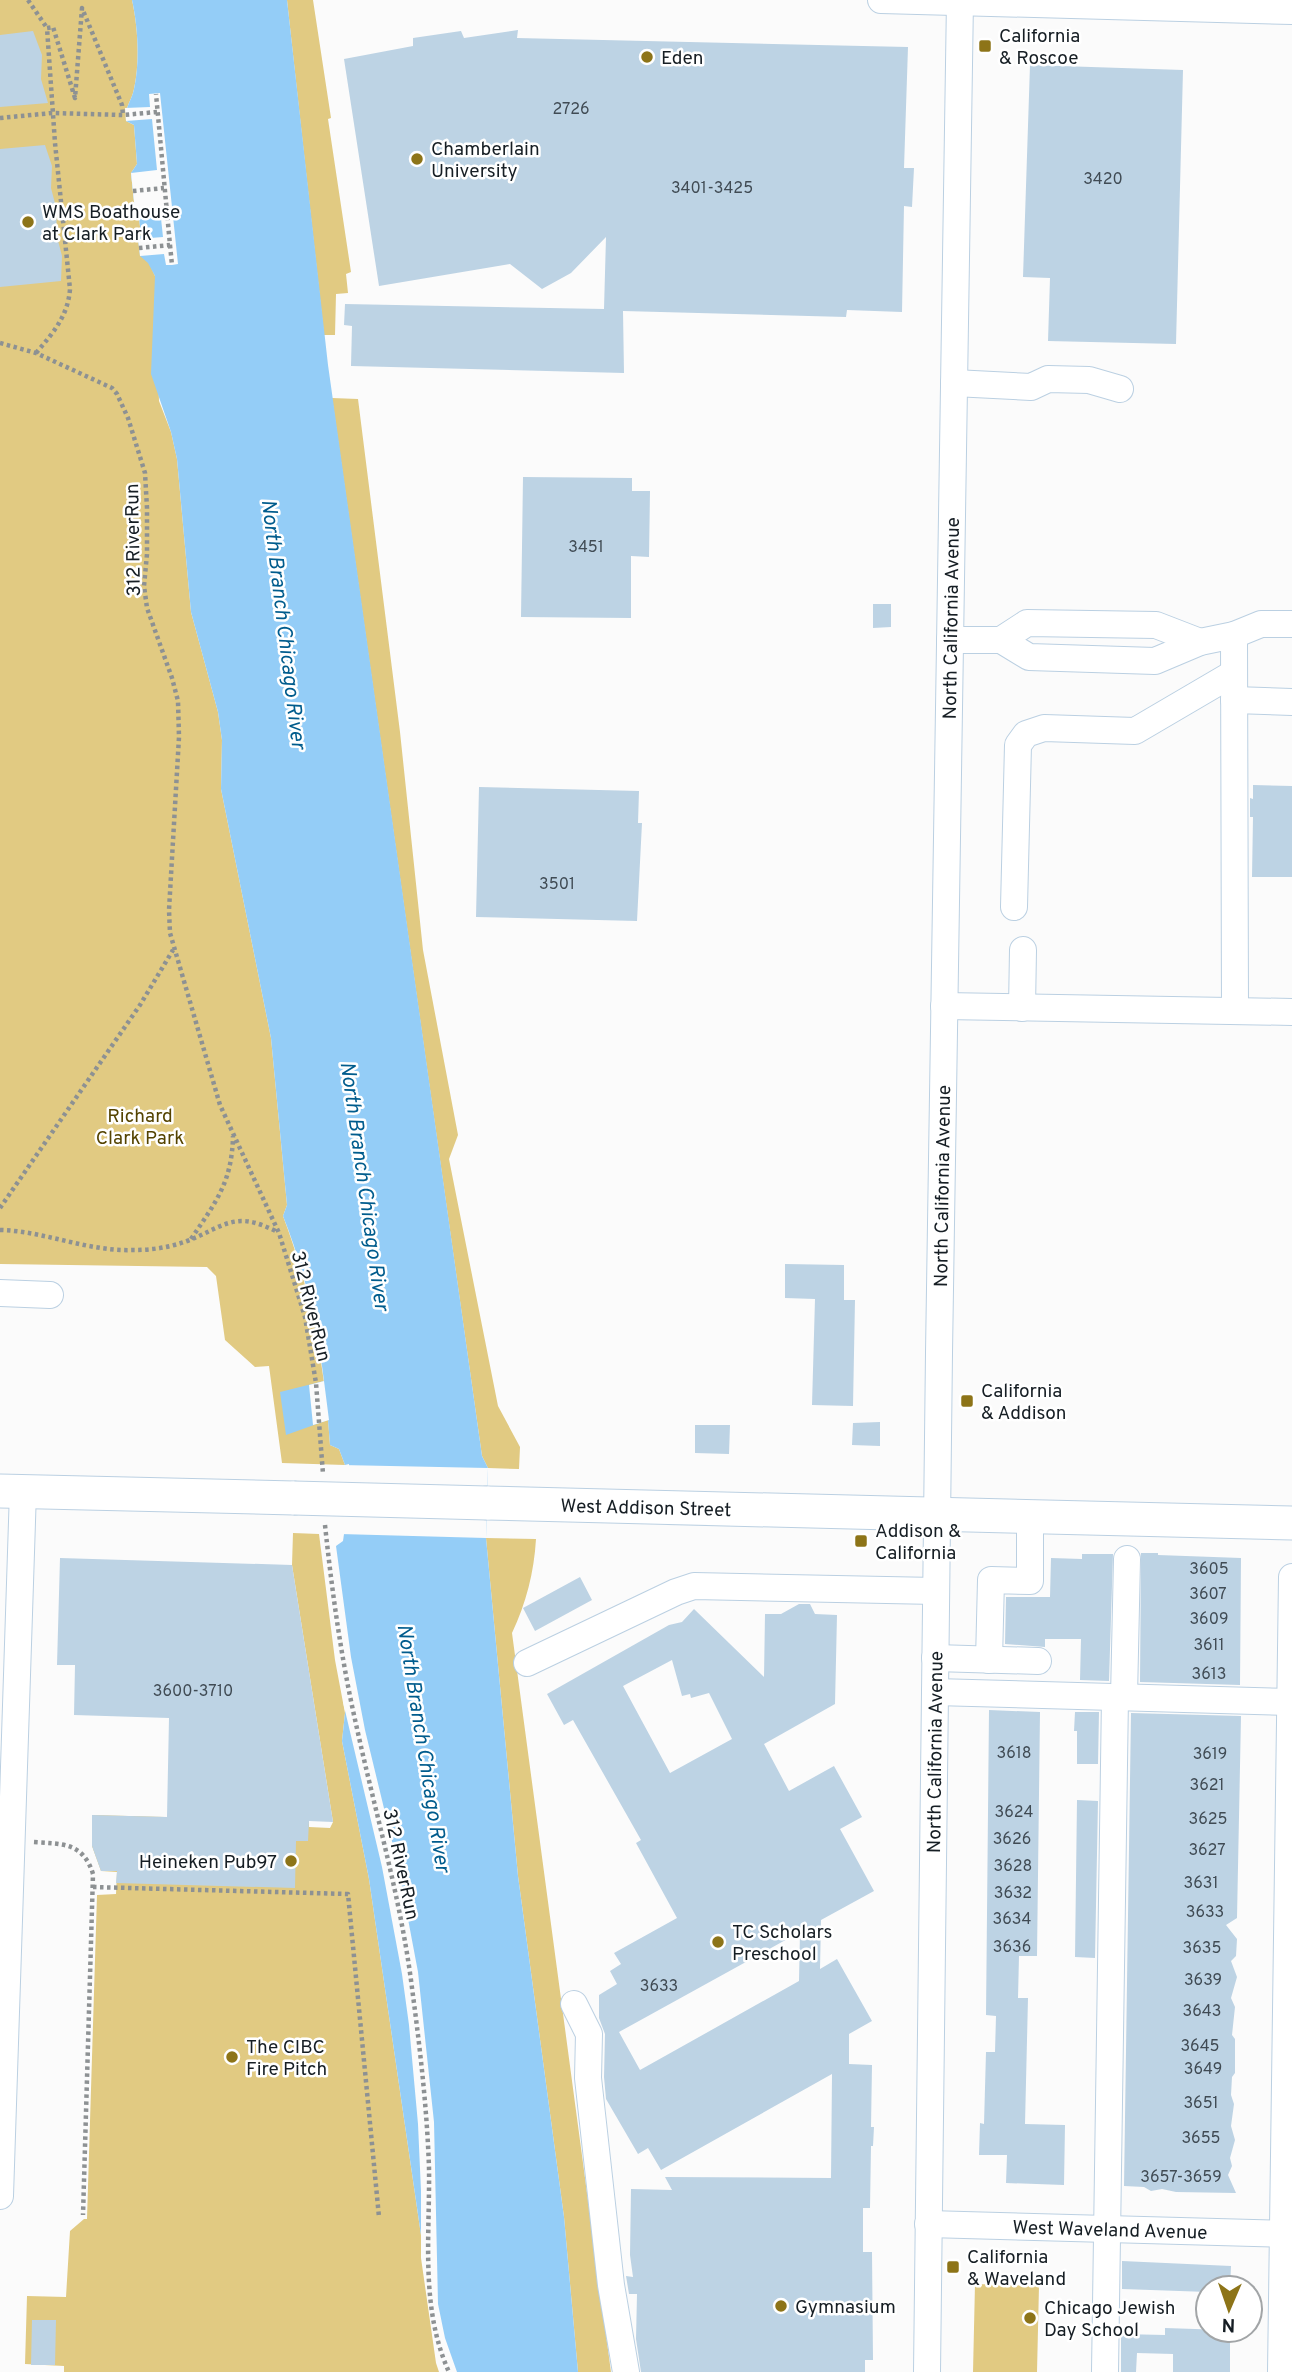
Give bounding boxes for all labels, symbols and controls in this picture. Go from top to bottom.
place label: California & Roscoe [999,25,1080,71]
marker: California & Roscoe [977,38,993,54]
place label: Eden [661,47,704,71]
marker: Eden [639,49,655,65]
house number: 2726 [552,100,590,120]
place label: Chamberlain University [431,138,540,184]
marker: Chamberlain University [409,151,425,167]
house number: 3420 [1083,170,1123,190]
house number: 3401-3425 [671,179,753,199]
place label: WMS Boathouse at Clark Park [42,201,180,247]
marker: WMS Boathouse at Clark Park [20,214,36,230]
street label: 312 RiverRun [121,483,147,597]
water label: North Branch Chicago River [254,498,311,753]
street label: North California Avenue [939,517,966,720]
house number: 3451 [568,538,604,558]
house number: 3501 [539,875,575,895]
water label: North Branch Chicago River [333,1060,395,1315]
street label: North California Avenue [930,1085,957,1287]
park label: Richard Clark Park [96,1105,184,1151]
street label: 312 RiverRun [285,1249,335,1364]
place label: California & Addison [981,1380,1066,1426]
marker: California & Addison [959,1393,975,1409]
street label: West Addison Street [560,1495,732,1523]
place label: Addison & California [875,1520,961,1566]
marker: Addison & California [853,1533,869,1549]
house number: 3605 [1189,1560,1229,1580]
house number: 3607 [1189,1585,1227,1605]
house number: 3609 [1189,1610,1229,1630]
water label: North Branch Chicago River [390,1622,456,1876]
house number: 3611 [1193,1636,1225,1656]
street label: North California Avenue [923,1651,949,1853]
house number: 3613 [1192,1665,1226,1685]
house number: 3600-3710 [153,1682,233,1702]
house number: 3618 [997,1744,1031,1764]
house number: 3619 [1193,1745,1227,1765]
house number: 3621 [1190,1776,1224,1796]
house number: 3624 [995,1803,1033,1823]
street label: 312 RiverRun [377,1806,424,1922]
house number: 3625 [1189,1810,1227,1830]
house number: 3626 [993,1830,1031,1850]
house number: 3627 [1188,1841,1226,1861]
place label: Heineken Pub97 [139,1851,277,1875]
marker: Heineken Pub97 [283,1853,299,1869]
house number: 3628 [994,1857,1032,1877]
house number: 3631 [1184,1874,1218,1894]
house number: 3632 [994,1884,1032,1904]
house number: 3633 [1186,1903,1224,1923]
house number: 3634 [993,1910,1031,1930]
place label: TC Scholars Preschool [732,1921,833,1967]
marker: TC Scholars Preschool [710,1934,726,1950]
house number: 3636 [993,1938,1031,1958]
house number: 3635 [1183,1939,1221,1959]
house number: 3639 [1184,1971,1222,1991]
house number: 3633 [640,1977,678,1997]
house number: 3643 [1183,2002,1221,2022]
place label: The CIBC Fire Pitch [246,2036,327,2082]
house number: 3645 [1180,2037,1220,2057]
marker: The CIBC Fire Pitch [224,2049,240,2065]
house number: 3649 [1184,2060,1222,2080]
house number: 3651 [1183,2094,1219,2114]
house number: 3655 [1181,2129,1221,2149]
house number: 3657-3659 [1140,2168,1222,2188]
street label: West Waveland Avenue [1012,2216,1208,2246]
place label: California & Waveland [967,2246,1066,2292]
marker: California & Waveland [945,2259,961,2275]
north arrow [1194,2274,1264,2344]
place label: Gymnasium [795,2296,896,2320]
place label: Chicago Jewish Day School [1044,2297,1176,2343]
marker: Gymnasium [773,2298,789,2314]
marker: Chicago Jewish Day School [1022,2310,1038,2326]
text: N [1221,2312,1236,2336]

